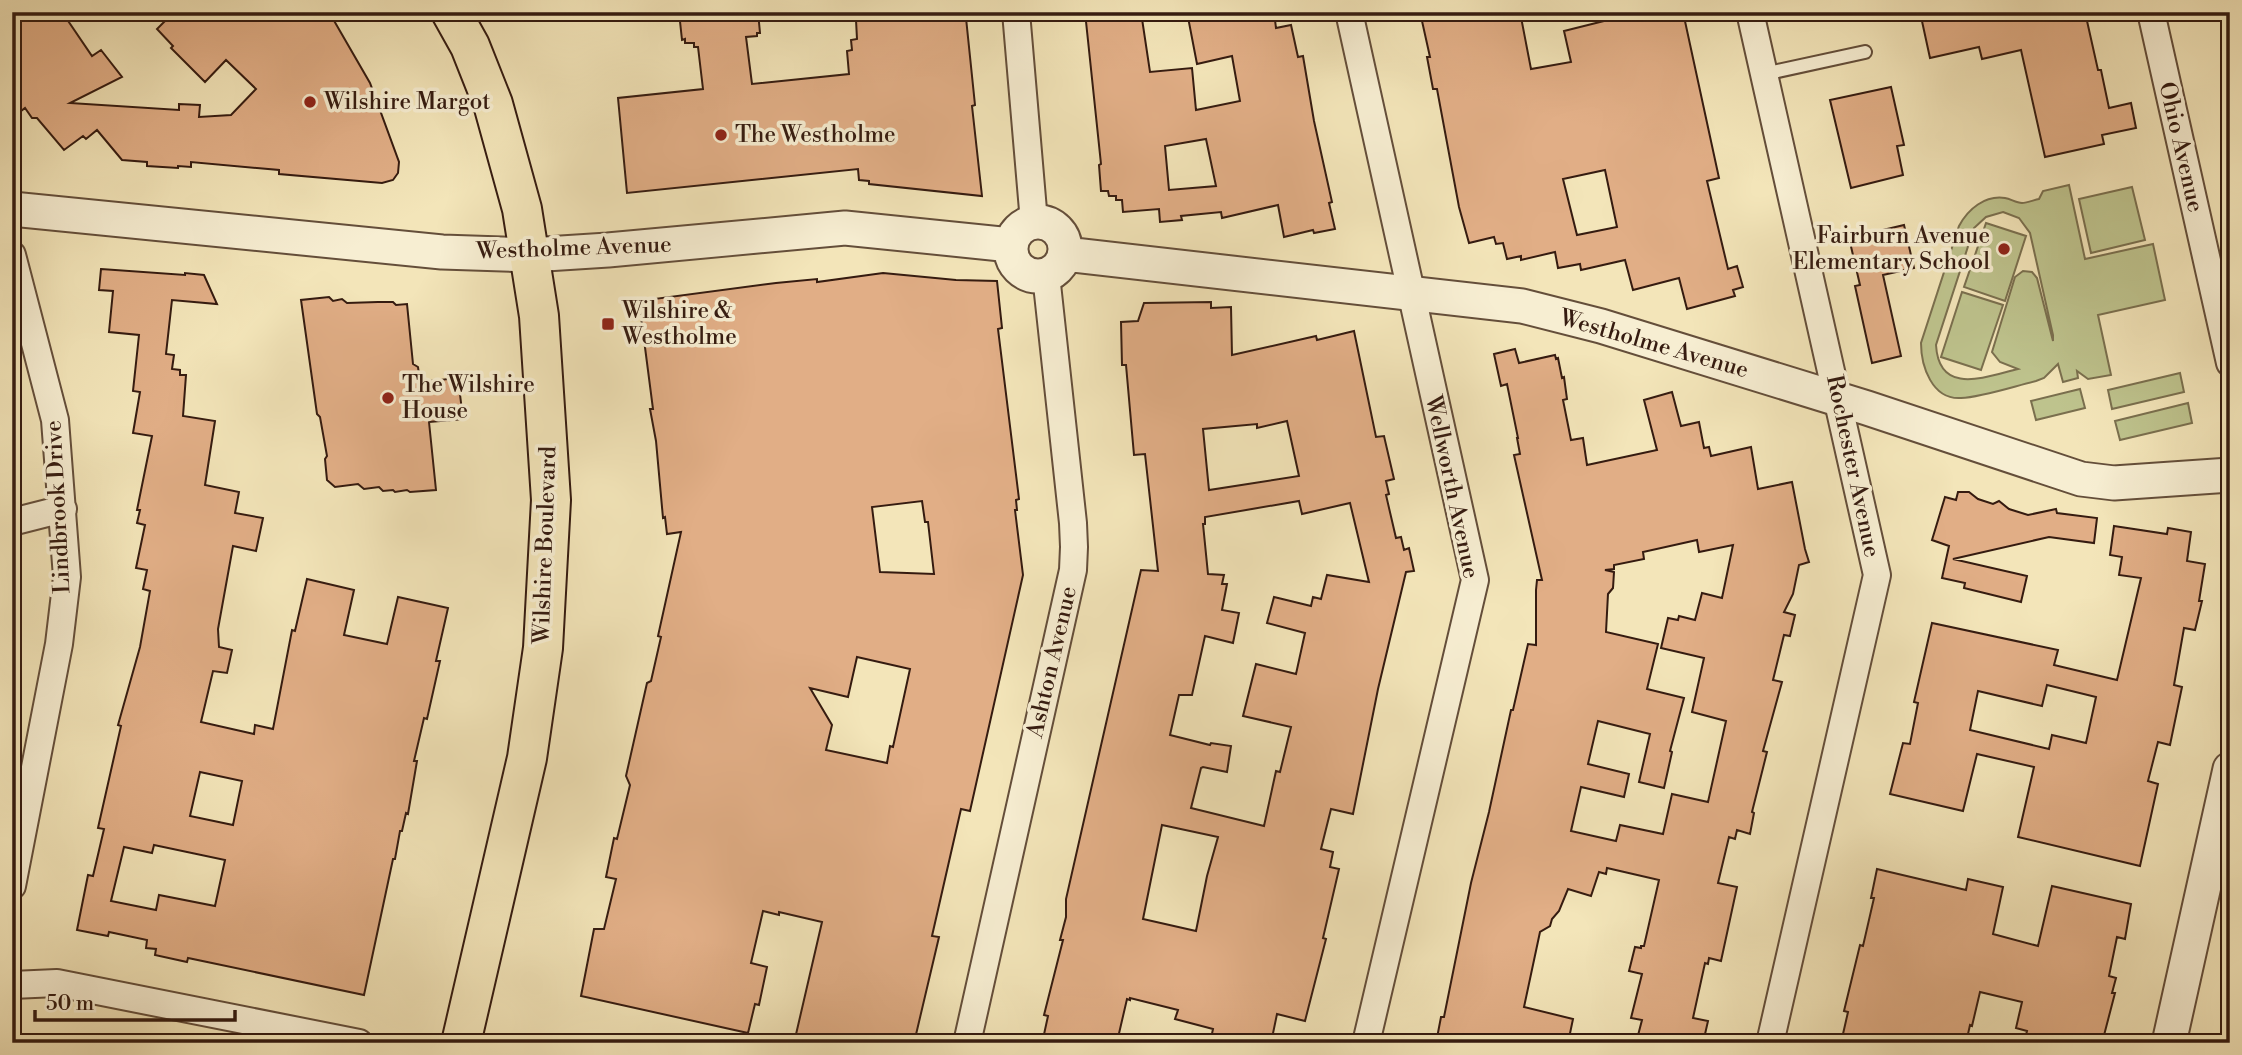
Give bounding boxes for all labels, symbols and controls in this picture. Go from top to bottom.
street label: Ohio Avenue [2152,79,2210,215]
place label: Wilshire Margot [323,88,490,116]
marker: Wilshire Margot [302,94,318,110]
place label: The Westholme [735,121,896,149]
marker: The Westholme [713,127,729,143]
place label: Fairburn Avenue Elementary School [1792,222,1990,276]
street label: Westholme Avenue [475,231,672,265]
marker: Fairburn Avenue Elementary School [1996,241,2012,257]
place label: Wilshire & Westholme [621,297,737,351]
street label: Westholme Avenue [1555,303,1752,384]
marker: Wilshire & Westholme [600,316,616,332]
place label: The Wilshire House [402,371,535,425]
street label: Rochester Avenue [1820,372,1886,560]
marker: The Wilshire House [380,390,396,406]
street label: Wellworth Avenue [1419,392,1485,581]
street label: Lindbrook Drive [39,420,77,594]
street label: Wilshire Boulevard [528,445,562,646]
street label: Ashton Avenue [1021,584,1083,741]
scale bar [35,978,234,1022]
text: 50 m [46,991,94,1017]

